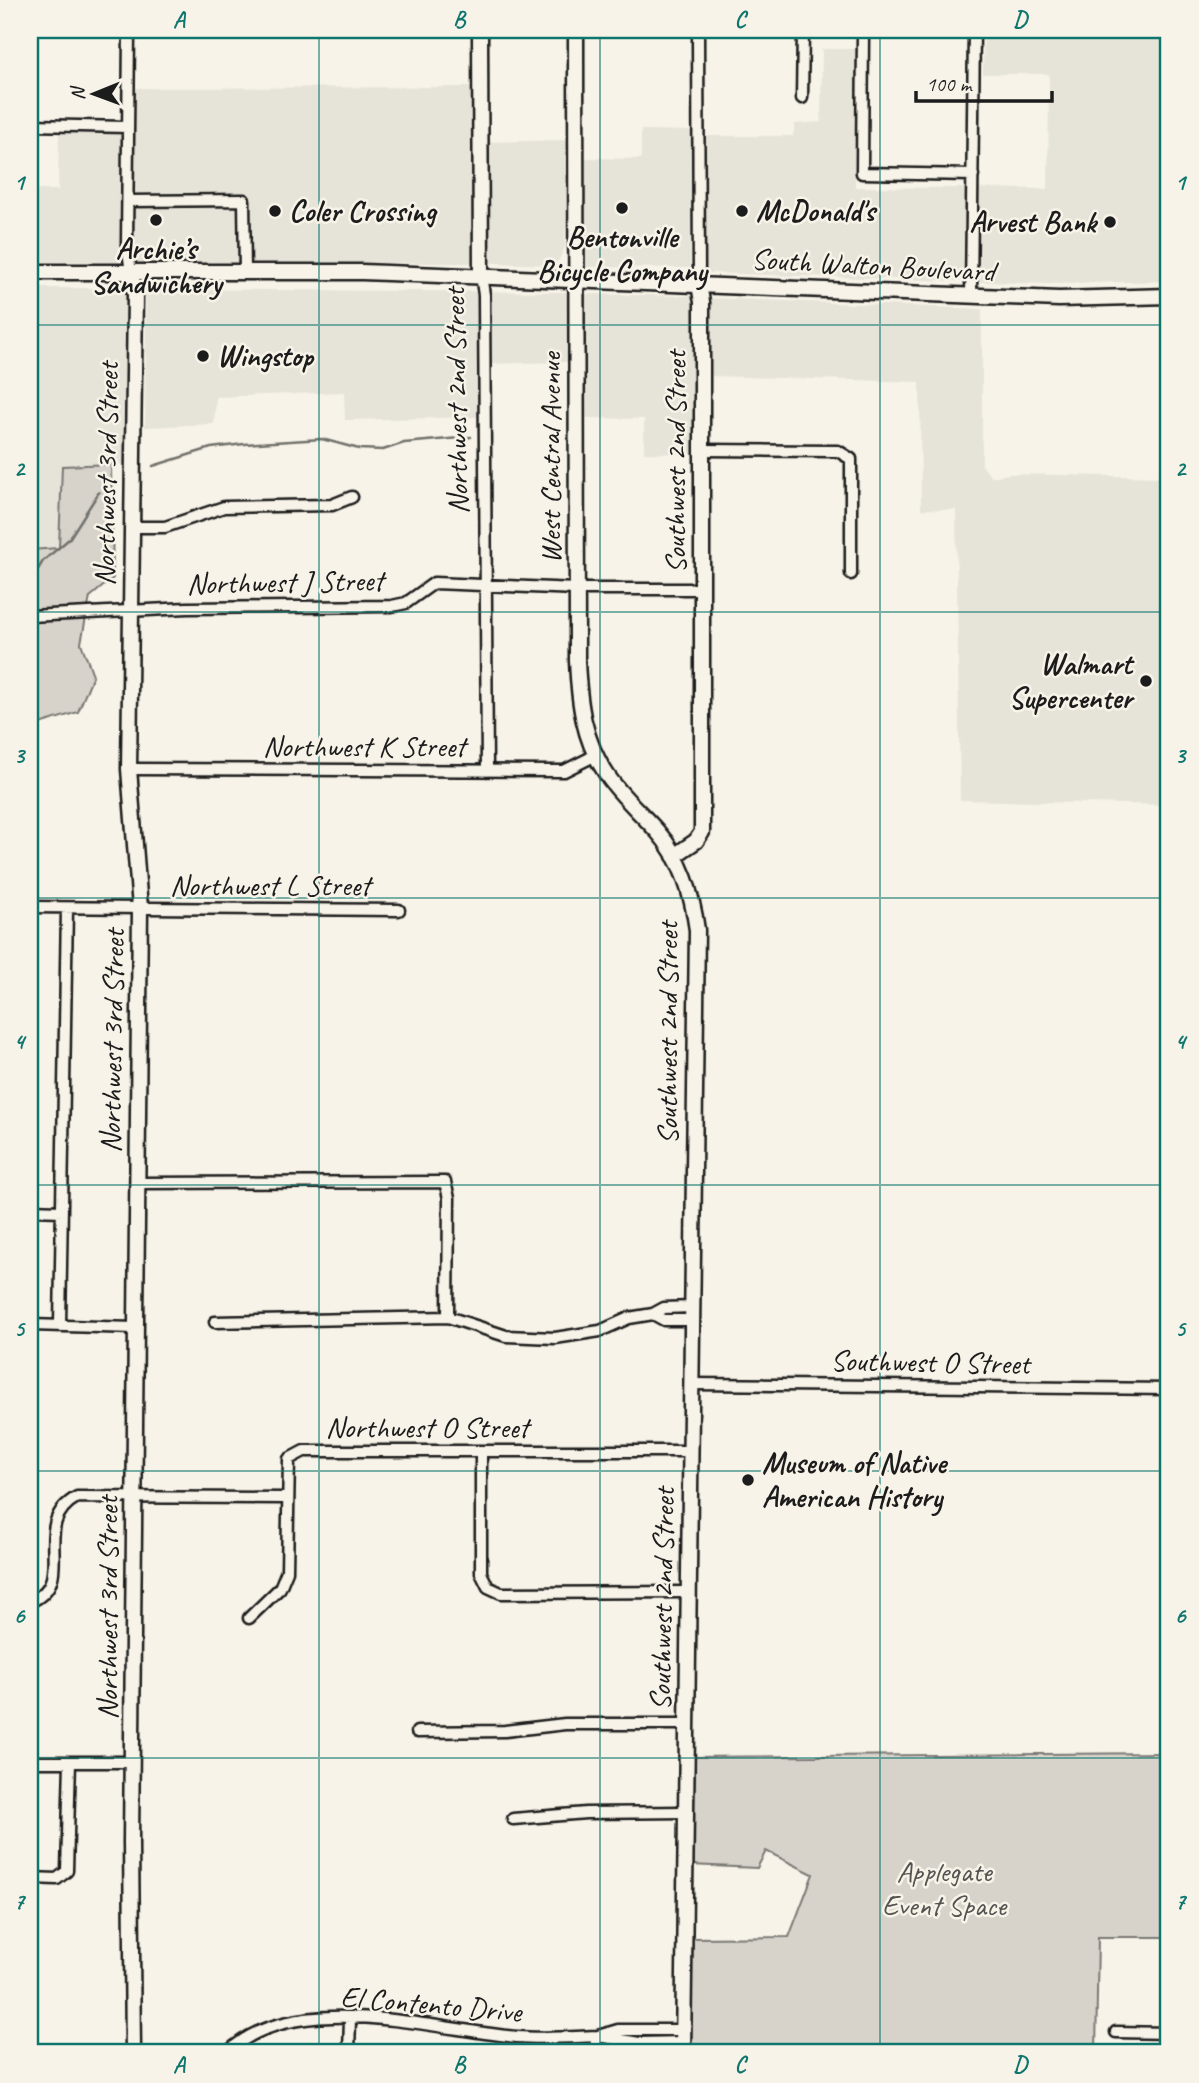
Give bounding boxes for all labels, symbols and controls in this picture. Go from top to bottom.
text: A [173,5,187,34]
text: B [453,5,467,34]
text: C [735,5,749,34]
text: D [1013,5,1029,34]
north arrow [60,60,130,130]
scale bar [916,60,1052,104]
text: 100 m [926,71,973,97]
text: N [66,85,90,100]
text: 1 [14,168,27,197]
text: 1 [1175,168,1188,197]
place label: Coler Crossing [289,192,438,230]
place label: McDonald's [756,192,878,230]
marker: Bentonville Bicycle Company [614,200,630,216]
marker: Coler Crossing [267,203,283,219]
marker: McDonald's [734,203,750,219]
place label: Arvest Bank [970,203,1099,241]
marker: Archie’s Sandwichery [148,212,164,228]
marker: Arvest Bank [1102,214,1118,230]
place label: Bentonville Bicycle Company [537,218,709,291]
place label: Archie’s Sandwichery [90,230,224,302]
street label: South Walton Boulevard [750,240,1000,291]
street label: Northwest 2nd Street [435,284,477,515]
place label: Wingstop [217,337,315,375]
street label: Southwest 2nd Street [656,347,694,574]
marker: Wingstop [195,348,211,364]
street label: West Central Avenue [531,350,569,564]
street label: Northwest 3rd Street [85,359,127,586]
text: 2 [14,454,27,483]
text: 2 [1175,454,1188,483]
street label: Northwest J Street [186,561,388,603]
place label: Walmart Supercenter [1008,645,1135,717]
marker: Walmart Supercenter [1138,673,1154,689]
street label: Northwest K Street [263,727,469,765]
text: 3 [14,741,27,770]
text: 3 [1175,741,1188,770]
street label: Northwest L Street [170,866,374,904]
street label: Southwest 2nd Street [648,918,686,1145]
street label: Northwest 3rd Street [91,926,133,1153]
text: 4 [14,1027,27,1056]
text: 4 [1175,1027,1188,1056]
text: 5 [14,1314,26,1343]
text: 5 [1175,1314,1187,1343]
street label: Southwest O Street [830,1341,1033,1383]
street label: Northwest O Street [325,1408,533,1446]
place label: Museum of Native American History [762,1444,949,1517]
marker: Museum of Native American History [740,1472,756,1488]
street label: Southwest 2nd Street [641,1484,683,1711]
street label: Northwest 3rd Street [88,1493,126,1720]
text: 6 [14,1601,27,1630]
text: 6 [1175,1601,1188,1630]
park label: Applegate Event Space [882,1852,1008,1924]
text: 7 [14,1887,27,1916]
text: 7 [1175,1887,1188,1916]
street label: El Contento Drive [339,1977,525,2031]
text: A [173,2050,187,2079]
text: B [453,2050,467,2079]
text: C [735,2050,749,2079]
text: D [1013,2050,1029,2079]

